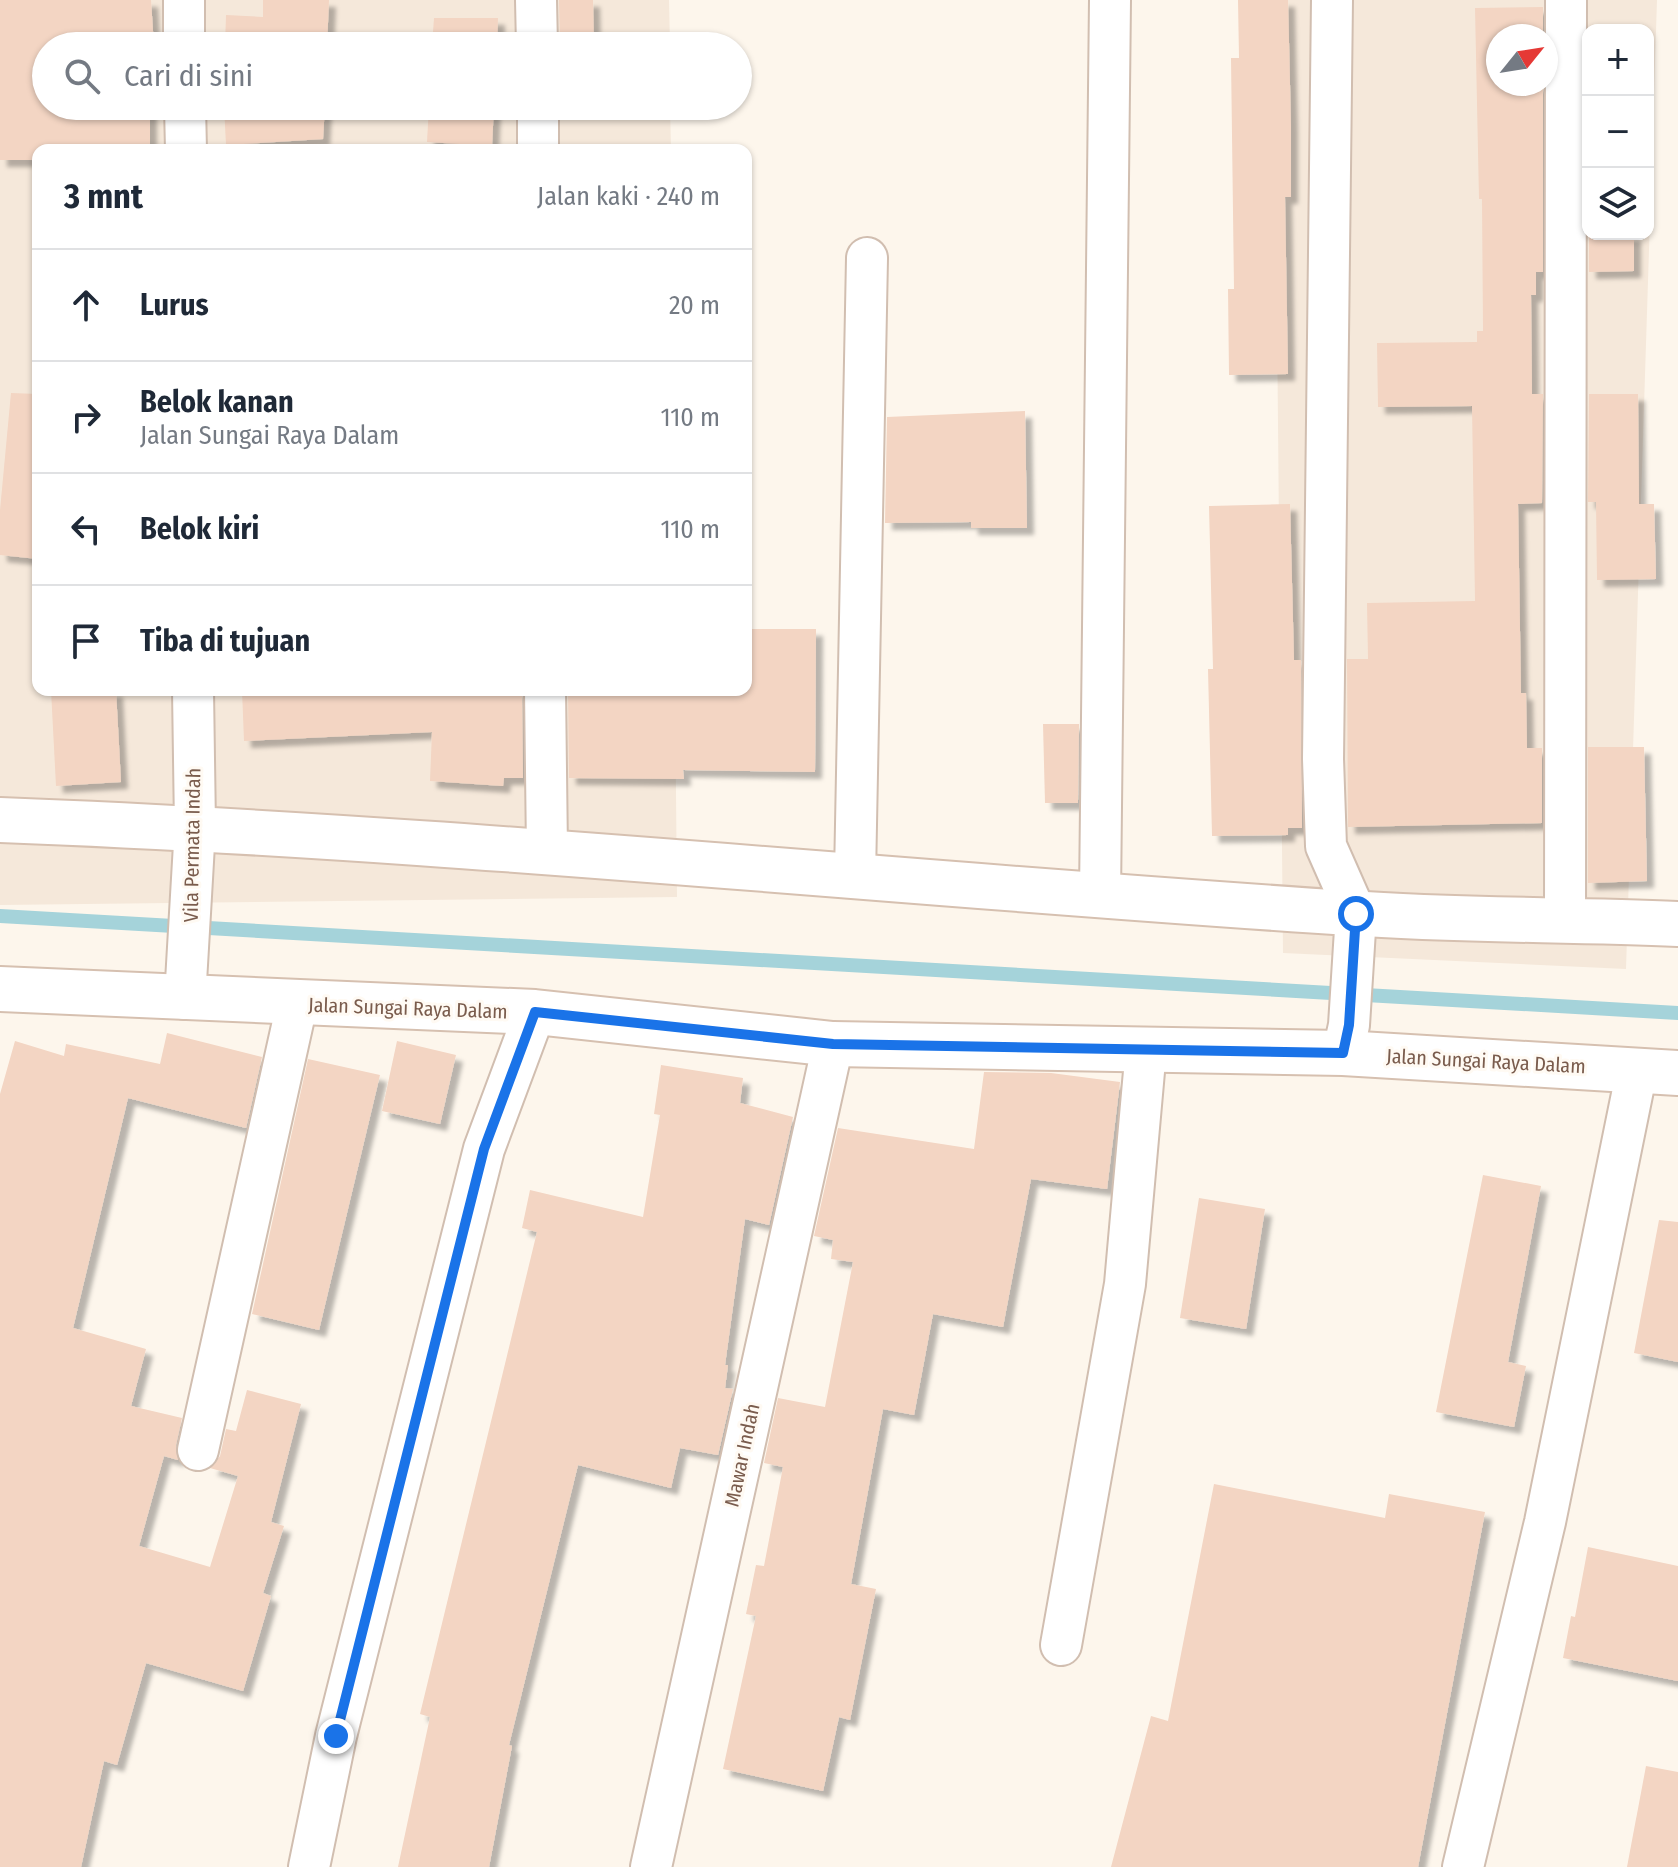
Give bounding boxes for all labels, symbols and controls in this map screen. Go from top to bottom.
north arrow [1486,24,1558,96]
map controls [1582,24,1654,240]
button: + [1582,24,1654,96]
search box [32,32,752,120]
icon: search [60,54,104,98]
text: Cari di sini [124,58,253,94]
button: − [1582,96,1654,168]
button: layers [1582,168,1654,240]
text: 3 mnt [64,176,143,217]
text: Jalan kaki · 240 m [537,181,720,212]
icon: ahead [64,283,108,327]
text: Lurus [140,287,209,323]
text: 20 m [669,290,720,321]
text: Belok kanan [140,384,294,420]
icon: right [64,395,108,439]
text: 110 m [660,402,720,433]
text: Jalan Sungai Raya Dalam [140,420,399,451]
icon: left [64,507,108,551]
text: Belok kiri [140,511,259,547]
text: 110 m [660,514,720,545]
icon: arrive [64,619,108,663]
text: Tiba di tujuan [140,623,310,659]
street label: Vila Permata Indah [179,768,205,922]
route start [1338,896,1374,932]
street label: Jalan Sungai Raya Dalam [308,993,508,1023]
street label: Jalan Sungai Raya Dalam [1386,1044,1586,1078]
street label: Mawar Indah [719,1401,765,1509]
route end [318,1718,354,1754]

